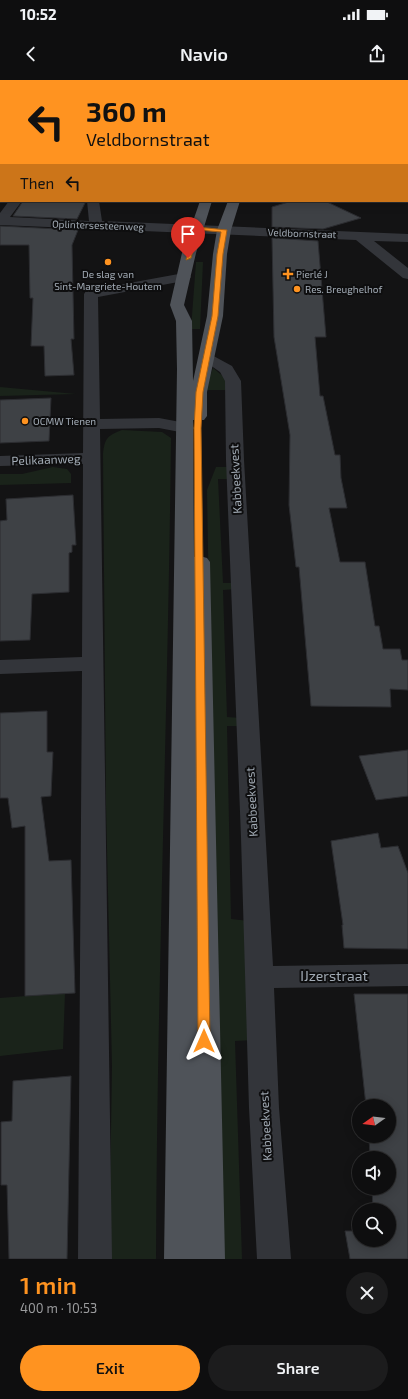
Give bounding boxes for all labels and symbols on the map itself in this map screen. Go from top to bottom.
street label: Oplintersesteenweg [52,217,145,233]
pin [171,217,205,258]
street label: Veldbornstraat [267,226,337,240]
marker: De slag van Sint-Margriete-Houtem [103,257,113,267]
place label: De slag van Sint-Margriete-Houtem [54,268,162,292]
place label: Pierlé J [296,268,328,280]
marker: Pierlé J [283,269,293,279]
place label: Res. Breughelhof [305,283,382,295]
marker: Res. Breughelhof [292,284,302,294]
place label: OCMW Tienen [33,415,96,427]
marker: OCMW Tienen [20,416,30,426]
street label: Kabbeekvest [226,443,244,514]
street label: Pelikaanweg [11,451,81,467]
street label: Kabbeekvest [242,766,260,837]
street label: IJzerstraat [300,967,368,984]
position arrow [183,1020,225,1062]
street label: Kabbeekvest [256,1090,274,1161]
north arrow [352,1099,396,1143]

